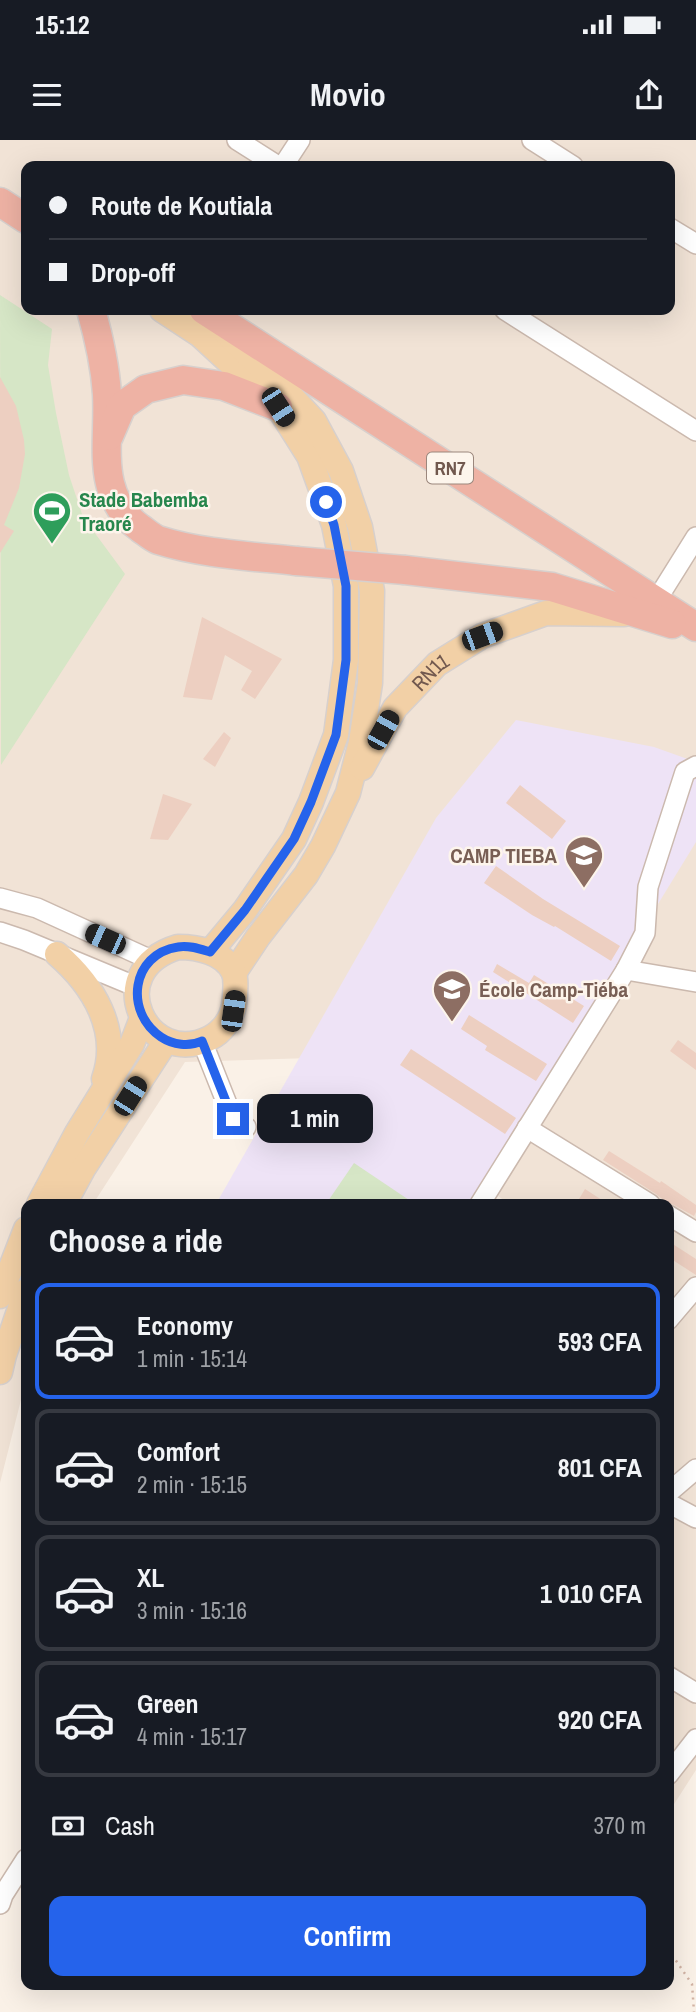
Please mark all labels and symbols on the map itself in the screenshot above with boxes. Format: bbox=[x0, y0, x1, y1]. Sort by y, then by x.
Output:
car bbox=[258, 384, 299, 430]
road number: RN7 bbox=[427, 452, 473, 484]
place label: Stade Babemba Traoré bbox=[79, 485, 209, 538]
route start bbox=[310, 486, 342, 518]
sports icon: Stade Babemba Traoré bbox=[31, 490, 73, 545]
car bbox=[459, 619, 506, 653]
street label: RN11 bbox=[405, 646, 454, 697]
car bbox=[364, 707, 403, 753]
school or university icon: CAMP TIEBA bbox=[563, 834, 605, 889]
place label: CAMP TIEBA bbox=[450, 841, 558, 870]
car bbox=[82, 921, 129, 957]
school or university icon: École Camp-Tiéba bbox=[431, 968, 473, 1023]
place label: École Camp-Tiéba bbox=[479, 975, 628, 1004]
car bbox=[220, 989, 247, 1033]
car bbox=[110, 1073, 151, 1119]
callout: 1 min bbox=[258, 1094, 373, 1144]
route end bbox=[217, 1103, 249, 1135]

